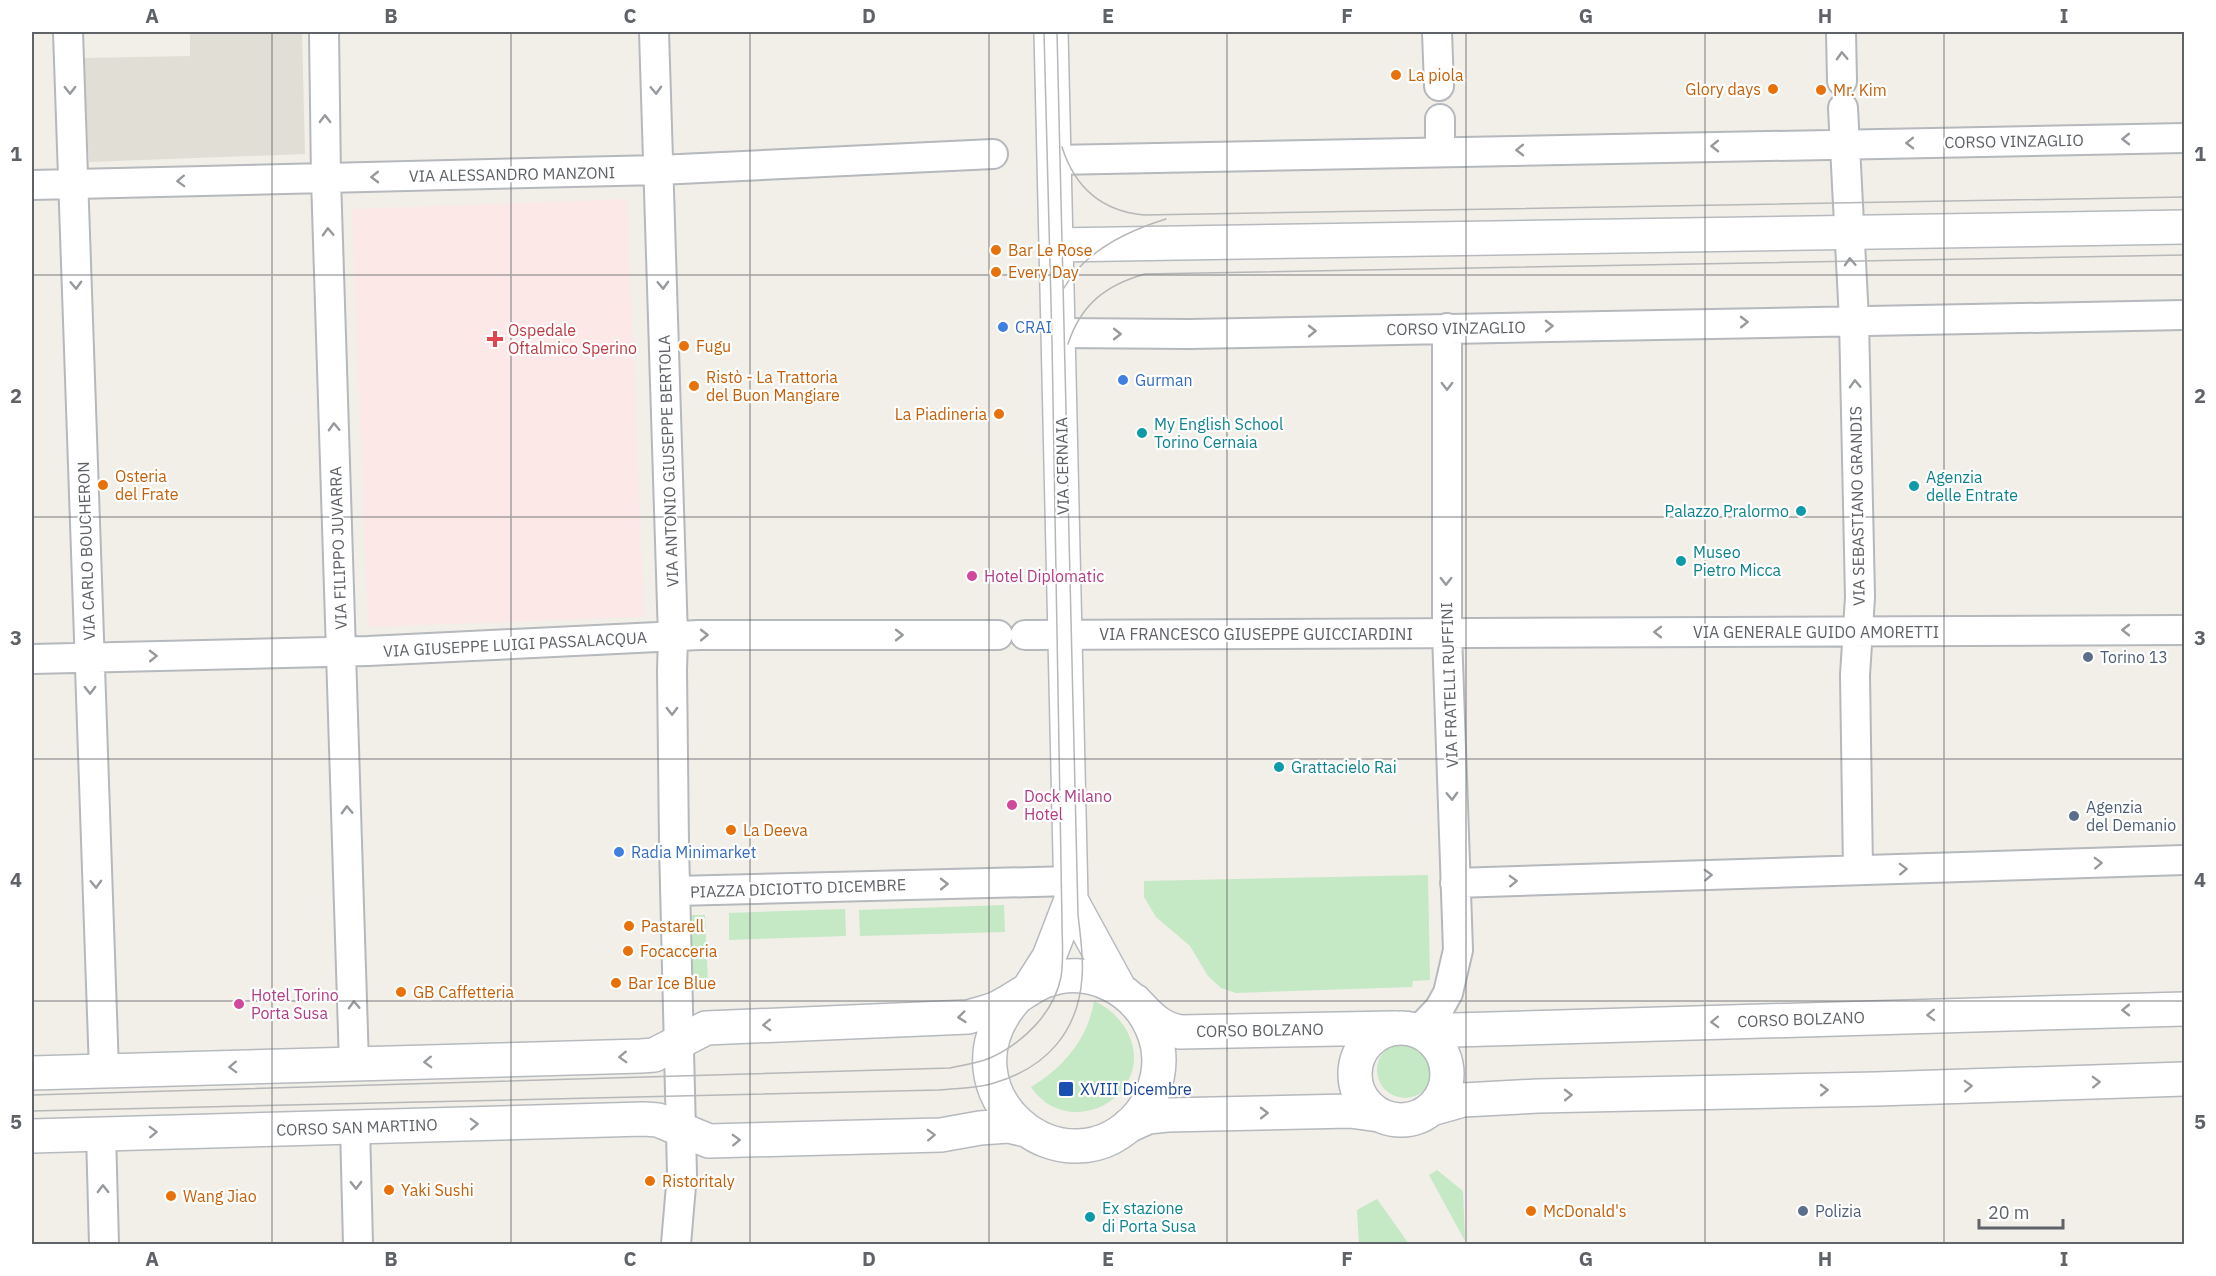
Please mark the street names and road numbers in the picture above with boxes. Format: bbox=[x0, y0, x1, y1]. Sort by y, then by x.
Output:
street label: CORSO VINZAGLIO bbox=[1944, 130, 2084, 152]
street label: VIA ALESSANDRO MANZONI bbox=[409, 162, 615, 186]
street label: CORSO VINZAGLIO bbox=[1386, 317, 1526, 339]
street label: VIA ANTONIO GIUSEPPE BERTOLA bbox=[654, 334, 682, 588]
street label: VIA SEBASTIANO GRANDIS bbox=[1845, 406, 1869, 606]
street label: VIA CERNAIA bbox=[1051, 417, 1073, 515]
street label: VIA CARLO BOUCHERON bbox=[73, 461, 99, 641]
street label: VIA FILIPPO JUVARRA bbox=[325, 466, 351, 630]
street label: VIA FRATELLI RUFFINI bbox=[1436, 602, 1462, 768]
street label: VIA GENERALE GUIDO AMORETTI bbox=[1693, 622, 1939, 642]
street label: VIA FRANCESCO GIUSEPPE GUICCIARDINI bbox=[1099, 624, 1413, 644]
street label: VIA GIUSEPPE LUIGI PASSALACQUA bbox=[383, 627, 647, 661]
street label: PIAZZA DICIOTTO DICEMBRE bbox=[690, 874, 906, 902]
street label: CORSO BOLZANO bbox=[1737, 1007, 1865, 1031]
street label: CORSO BOLZANO bbox=[1196, 1019, 1324, 1041]
street label: CORSO SAN MARTINO bbox=[276, 1114, 438, 1140]

